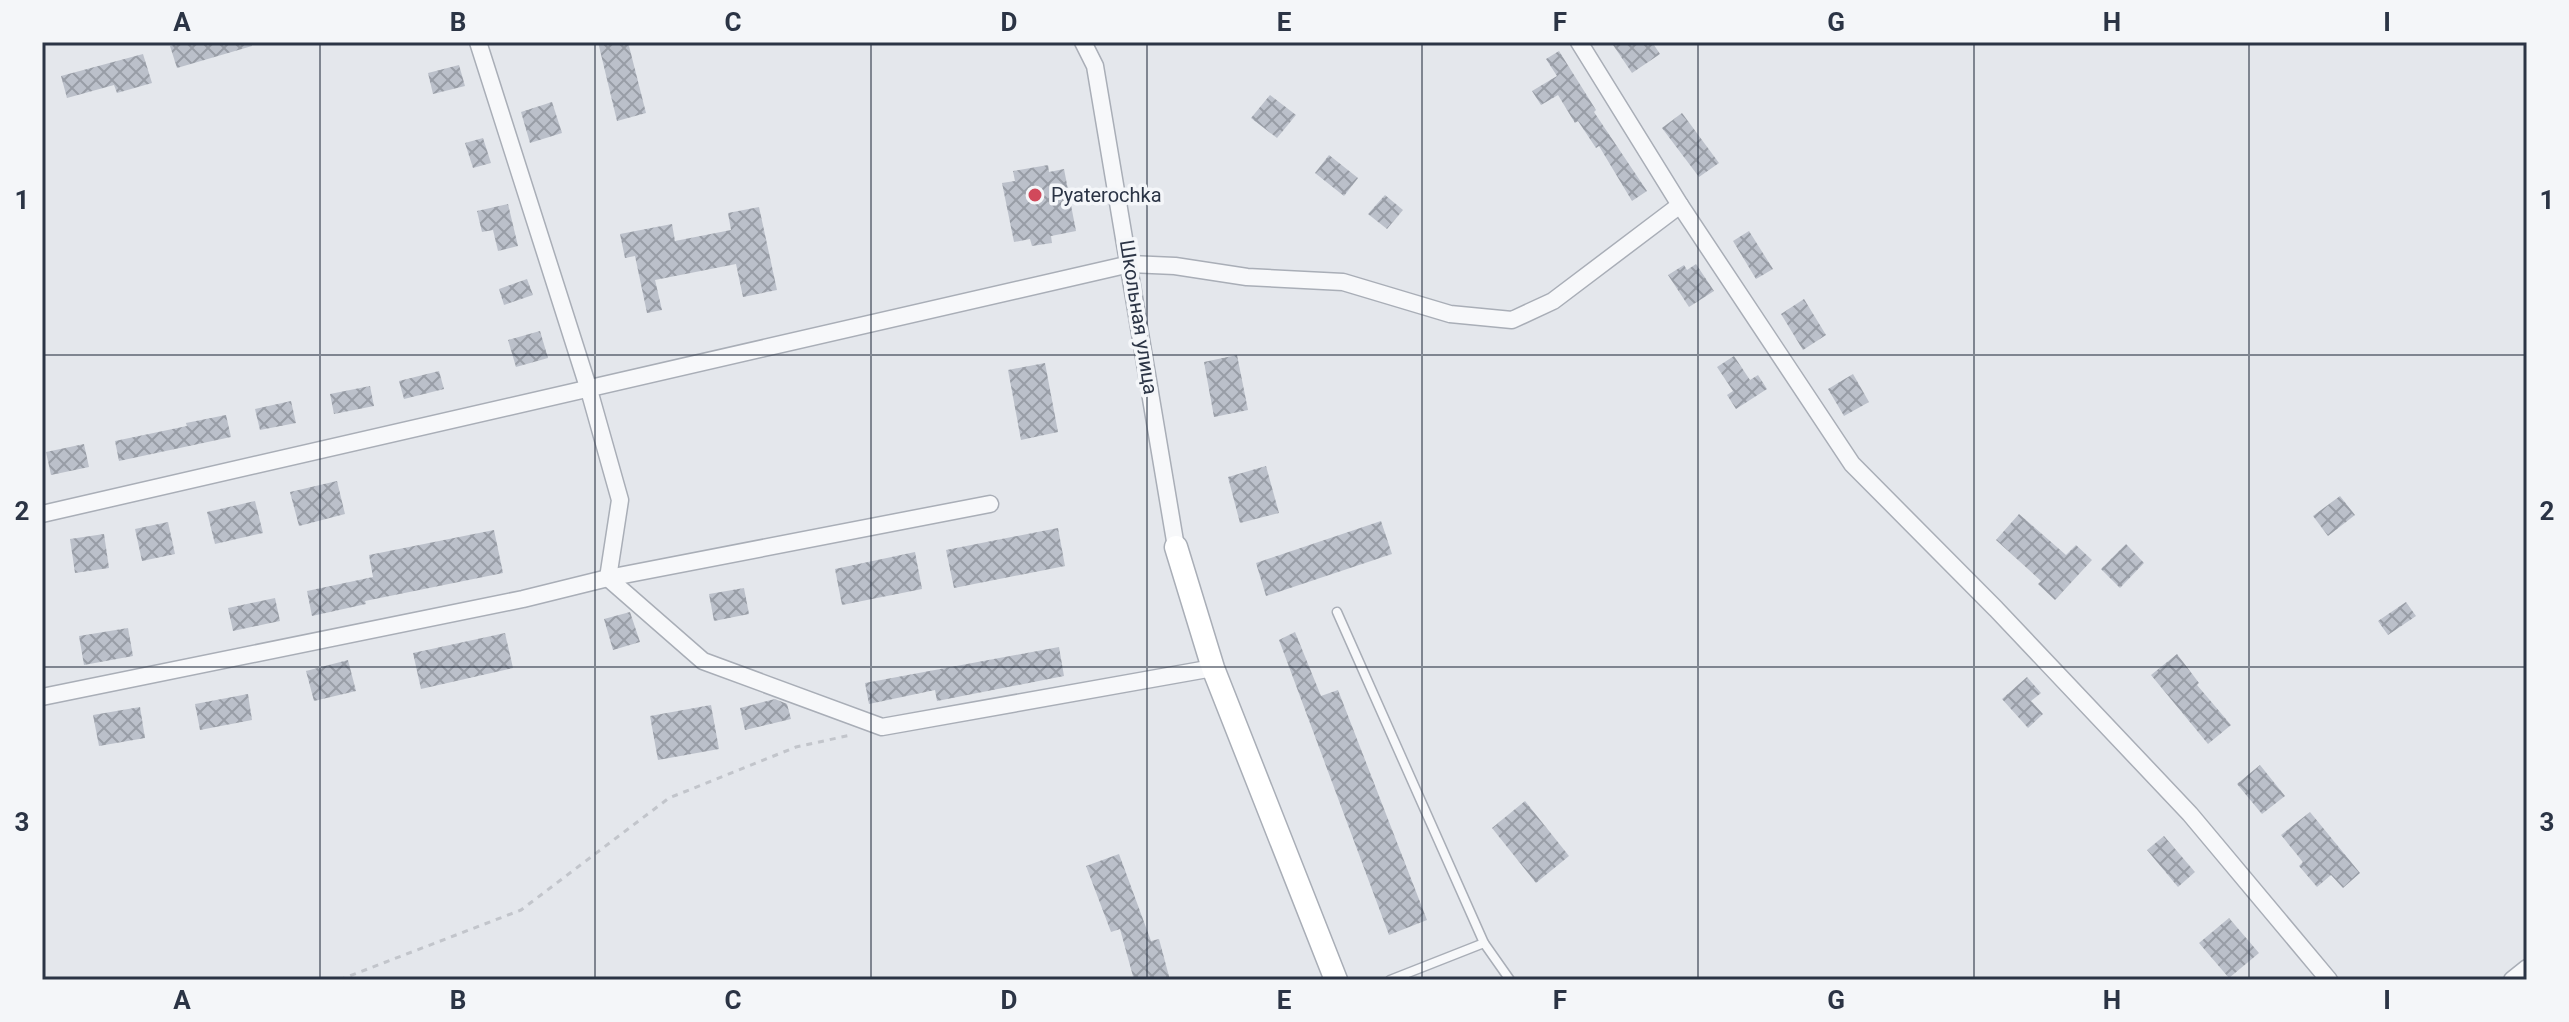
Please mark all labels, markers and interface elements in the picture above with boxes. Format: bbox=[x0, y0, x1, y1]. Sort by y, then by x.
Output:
text: A bbox=[173, 7, 191, 37]
text: B bbox=[450, 7, 466, 37]
text: C bbox=[724, 7, 742, 37]
text: D bbox=[1001, 7, 1017, 37]
text: E bbox=[1277, 7, 1292, 37]
text: F bbox=[1553, 7, 1567, 37]
text: G bbox=[1827, 7, 1845, 37]
text: H bbox=[2103, 7, 2121, 37]
text: I bbox=[2383, 7, 2391, 37]
place label: Pyaterochka bbox=[1051, 183, 1162, 207]
text: 1 bbox=[15, 185, 29, 215]
text: 1 bbox=[2540, 185, 2554, 215]
marker: Pyaterochka bbox=[1026, 186, 1044, 204]
street label: Школьная улица bbox=[1115, 238, 1163, 396]
text: 2 bbox=[15, 496, 29, 526]
text: 2 bbox=[2540, 496, 2554, 526]
text: 3 bbox=[15, 807, 29, 837]
text: 3 bbox=[2540, 807, 2554, 837]
text: A bbox=[173, 985, 191, 1015]
text: B bbox=[450, 985, 466, 1015]
text: C bbox=[724, 985, 742, 1015]
text: D bbox=[1001, 985, 1017, 1015]
text: E bbox=[1277, 985, 1292, 1015]
text: F bbox=[1553, 985, 1567, 1015]
text: G bbox=[1827, 985, 1845, 1015]
text: H bbox=[2103, 985, 2121, 1015]
text: I bbox=[2383, 985, 2391, 1015]

